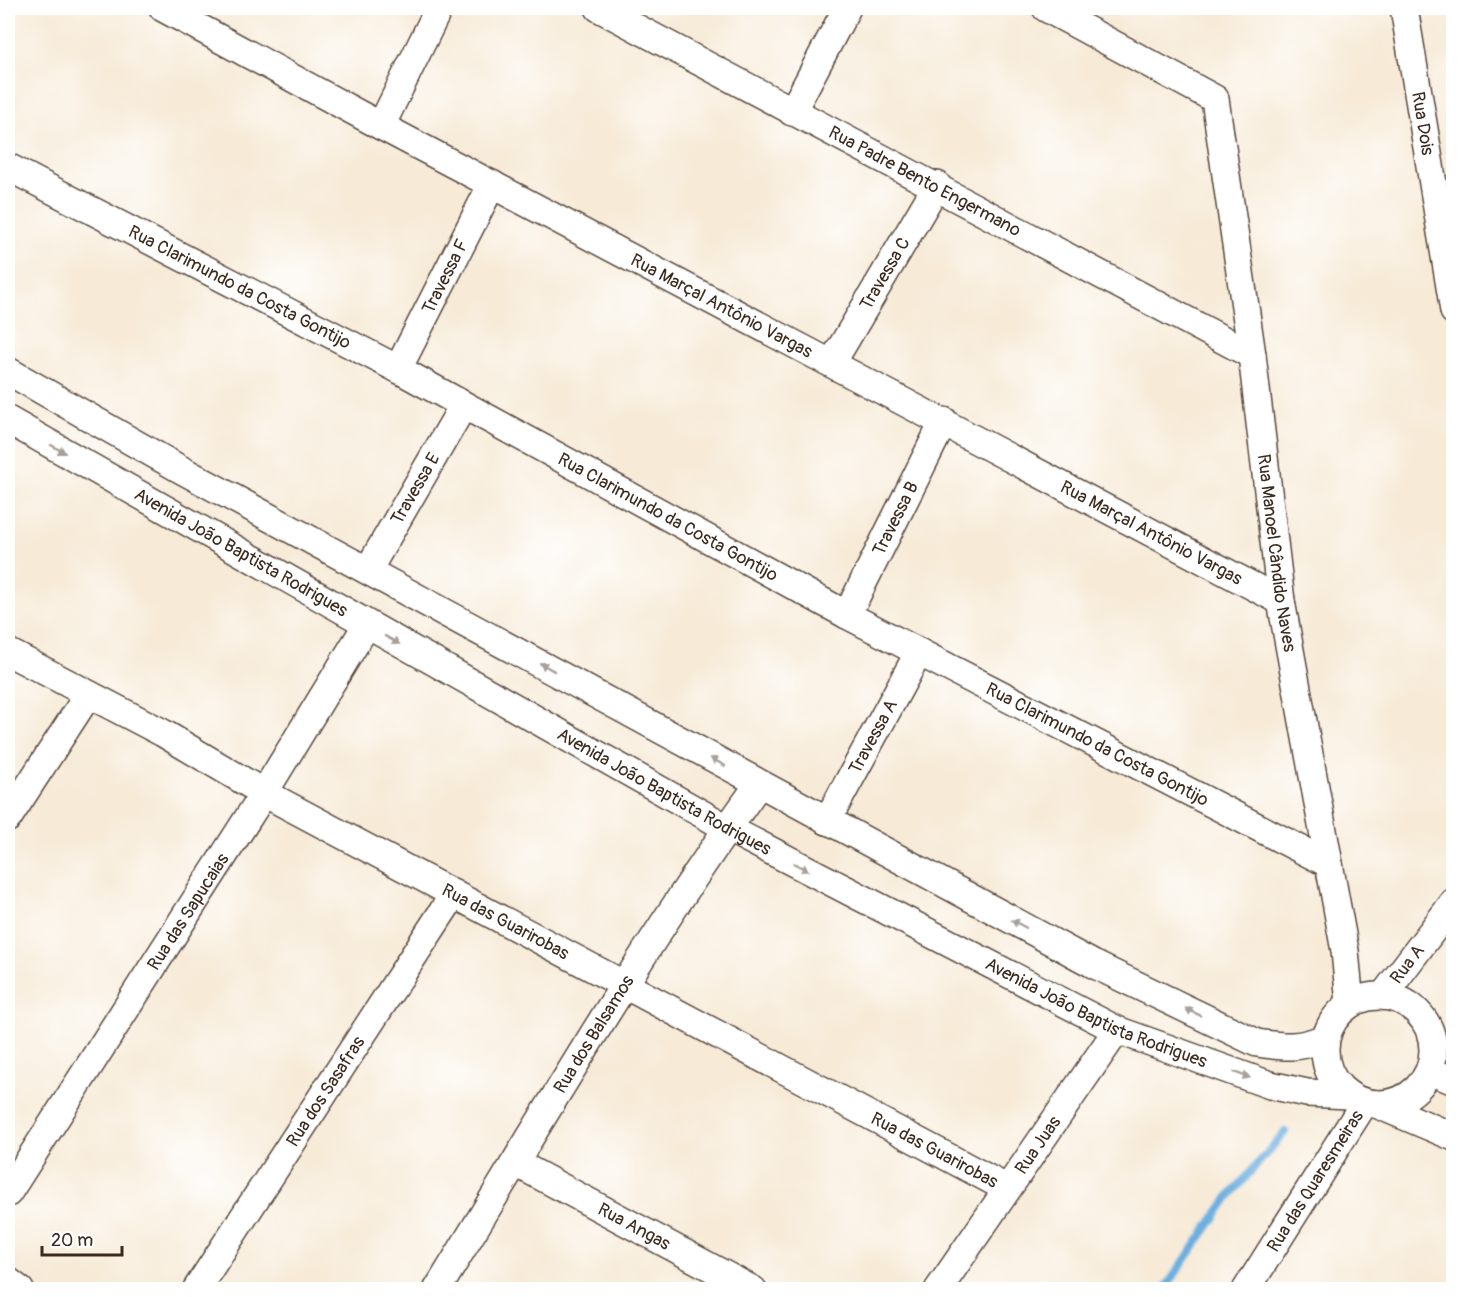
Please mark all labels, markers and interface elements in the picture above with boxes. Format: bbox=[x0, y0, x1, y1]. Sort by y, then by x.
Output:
street label: Rua Dois bbox=[1406, 90, 1440, 157]
street label: Rua Padre Bento Engermano bbox=[825, 121, 1025, 242]
street label: Rua Clarimundo da Costa Gontijo bbox=[125, 220, 355, 354]
street label: Travessa C bbox=[854, 233, 915, 314]
street label: Travessa F bbox=[417, 235, 474, 317]
street label: Rua Marçal Antônio Vargas bbox=[627, 248, 816, 363]
one-way arrow bbox=[50, 444, 67, 454]
street label: Rua Clarimundo da Costa Gontijo bbox=[554, 447, 782, 587]
street label: Travessa E bbox=[385, 449, 445, 529]
street label: Rua Manoel Cândido Naves bbox=[1252, 453, 1302, 654]
street label: Rua Marçal Antônio Vargas bbox=[1057, 475, 1246, 590]
street label: Travessa B bbox=[867, 478, 923, 559]
street label: Avenida João Baptista Rodrigues bbox=[130, 483, 352, 622]
one-way arrow bbox=[383, 635, 400, 645]
one-way arrow bbox=[538, 662, 555, 672]
street label: Rua Clarimundo da Costa Gontijo bbox=[982, 677, 1213, 812]
street label: Travessa A bbox=[843, 695, 903, 778]
street label: Avenida João Baptista Rodrigues bbox=[553, 722, 775, 860]
one-way arrow bbox=[710, 756, 726, 767]
street label: Rua das Sapucaias bbox=[142, 849, 234, 975]
one-way arrow bbox=[792, 861, 810, 871]
street label: Rua das Guarirobas bbox=[438, 878, 573, 965]
one-way arrow bbox=[1010, 919, 1027, 929]
street label: Rua A bbox=[1385, 940, 1430, 988]
street label: Avenida João Baptista Rodrigues bbox=[981, 952, 1210, 1073]
street label: Rua dos Balsamos bbox=[548, 971, 639, 1097]
one-way arrow bbox=[1184, 1007, 1201, 1017]
street label: Rua dos Sasafras bbox=[281, 1032, 370, 1151]
one-way arrow bbox=[1234, 1071, 1252, 1081]
street label: Rua das Quaresmeiras bbox=[1262, 1106, 1368, 1256]
street label: Rua das Guarirobas bbox=[867, 1107, 1002, 1193]
street label: Rua Juas bbox=[1010, 1111, 1066, 1179]
street label: Rua Angas bbox=[594, 1197, 674, 1255]
scale bar bbox=[42, 1219, 122, 1257]
text: 20 m bbox=[51, 1229, 93, 1252]

